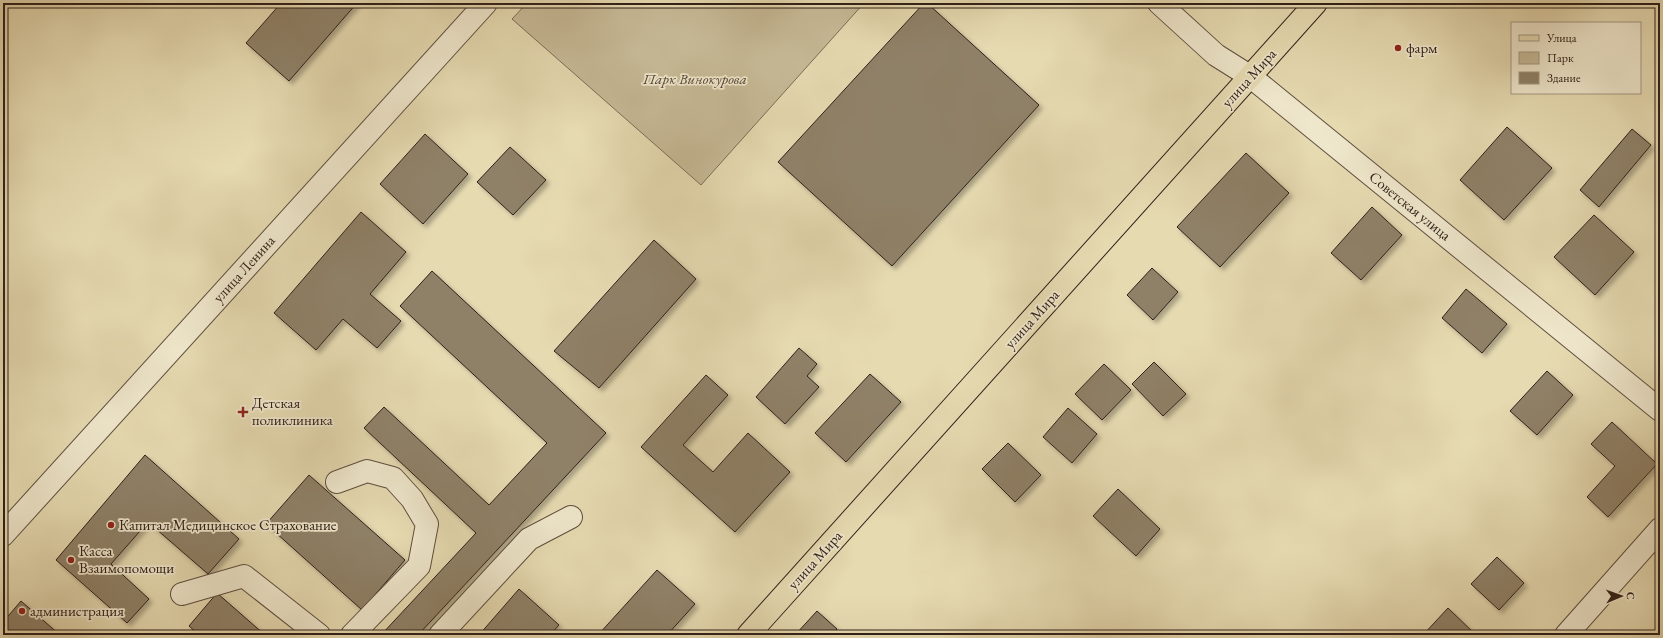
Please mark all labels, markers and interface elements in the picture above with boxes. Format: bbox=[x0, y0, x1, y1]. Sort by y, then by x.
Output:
legend bbox=[1511, 22, 1641, 94]
text: Улица bbox=[1546, 30, 1577, 46]
place label: фарм bbox=[1406, 38, 1438, 57]
marker: фарм bbox=[1393, 43, 1403, 53]
street label: улица Мира bbox=[1217, 44, 1280, 111]
text: Парк bbox=[1547, 50, 1574, 66]
park label: Парк Винокурова bbox=[642, 69, 747, 88]
text: Здание bbox=[1547, 70, 1581, 86]
street label: Советская улица bbox=[1365, 167, 1455, 244]
street label: улица Ленина bbox=[208, 231, 279, 306]
street label: улица Мира bbox=[1000, 285, 1063, 352]
place label: Детская поликлиника bbox=[252, 393, 333, 429]
marker: Детская поликлиника bbox=[237, 406, 249, 418]
place label: Капитал Медицинское Страхование bbox=[119, 515, 337, 534]
marker: Капитал Медицинское Страхование bbox=[106, 520, 116, 530]
street label: улица Мира bbox=[783, 526, 846, 593]
place label: Касса Взаимопомощи bbox=[79, 541, 174, 577]
marker: Касса Взаимопомощи bbox=[66, 555, 76, 565]
north arrow bbox=[1601, 576, 1641, 616]
text: С bbox=[1624, 592, 1638, 600]
place label: администрация bbox=[30, 601, 124, 620]
marker: администрация bbox=[17, 606, 27, 616]

